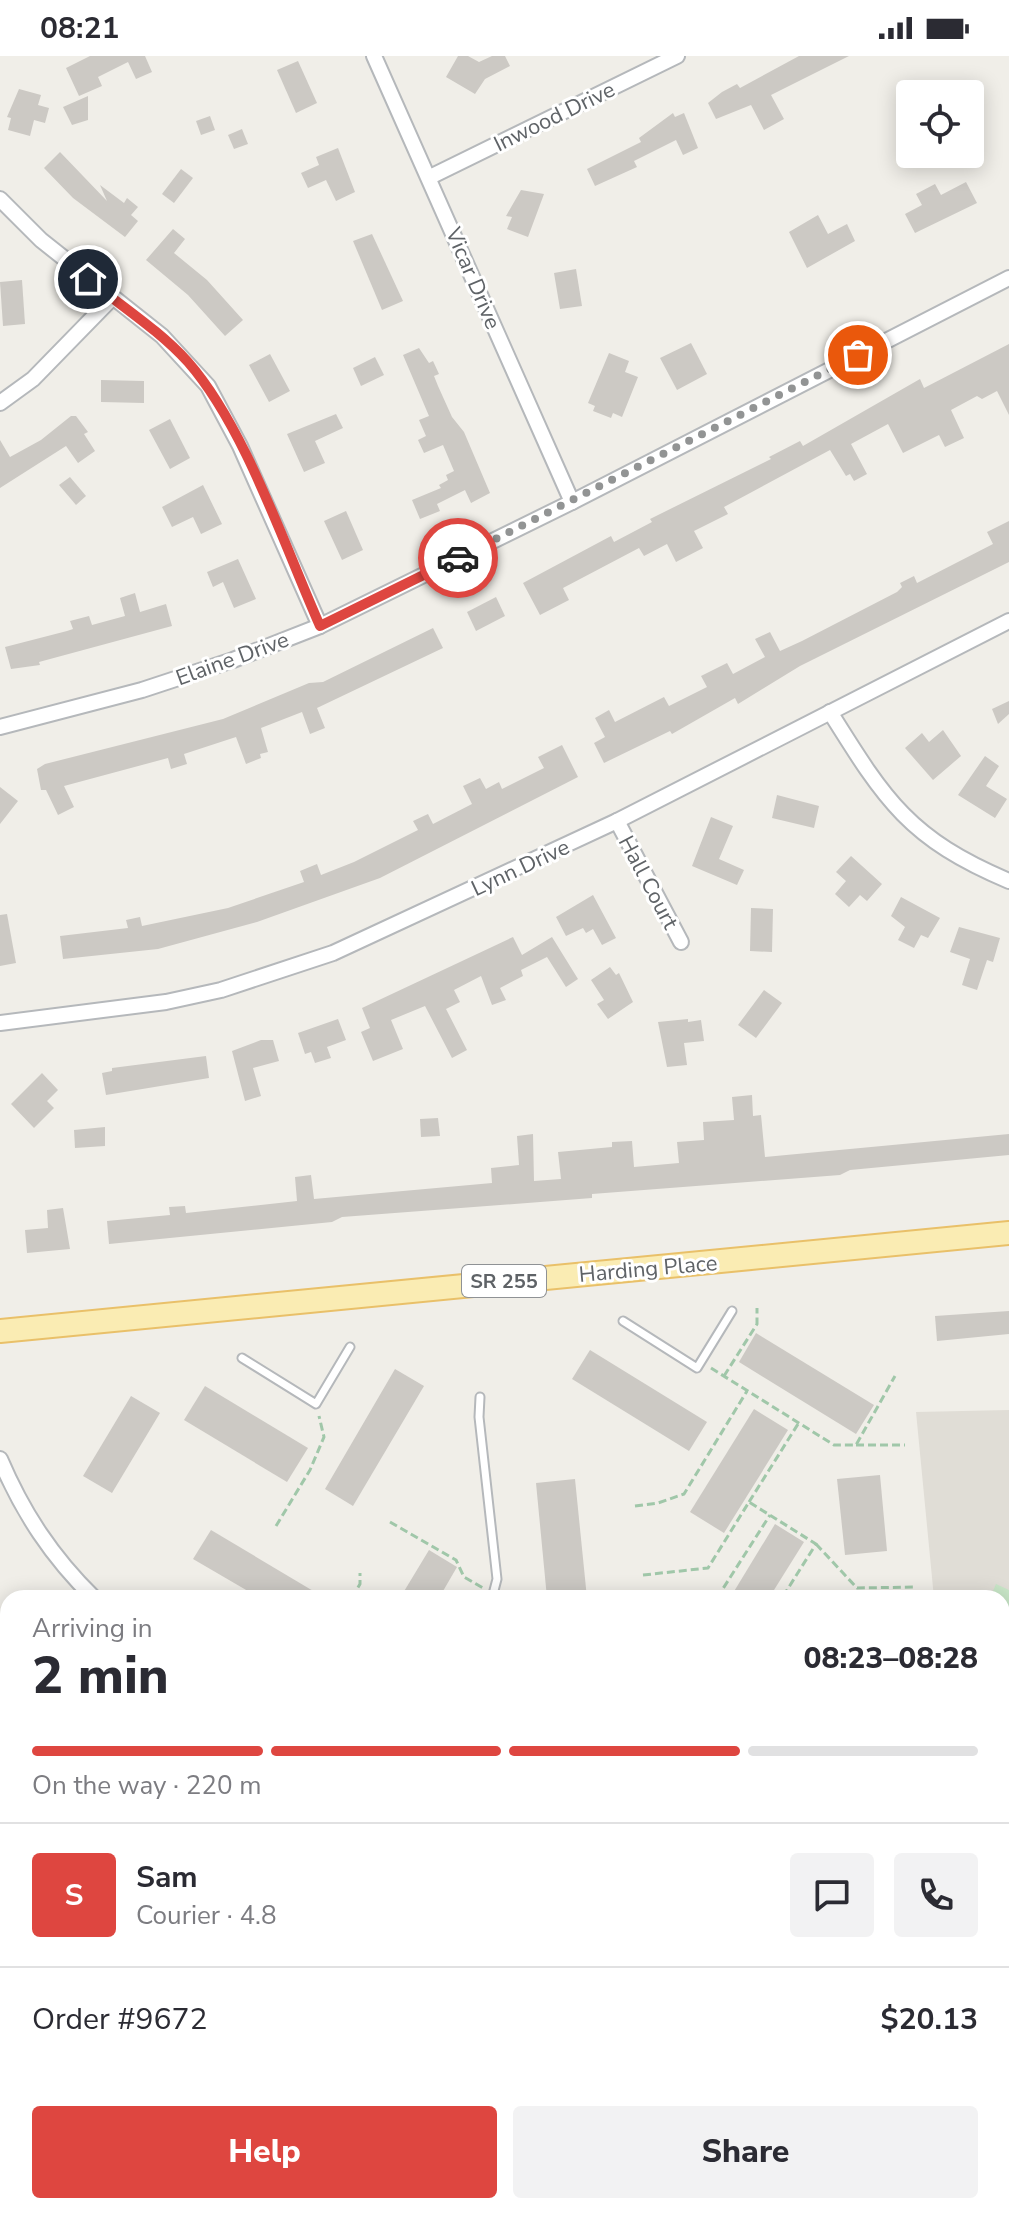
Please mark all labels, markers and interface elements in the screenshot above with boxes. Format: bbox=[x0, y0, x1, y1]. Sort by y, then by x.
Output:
text: 08:21 bbox=[40, 8, 119, 49]
street label: Inwood Drive bbox=[489, 75, 620, 159]
map controls bbox=[896, 80, 984, 168]
button: locate bbox=[896, 80, 984, 168]
street label: Vicar Drive bbox=[438, 222, 508, 334]
pin bbox=[54, 245, 122, 313]
icon: home bbox=[66, 257, 110, 301]
pin bbox=[824, 321, 892, 389]
icon: bag bbox=[836, 333, 880, 377]
courier bbox=[418, 518, 498, 598]
icon: car bbox=[436, 536, 480, 580]
street label: Elaine Drive bbox=[172, 625, 293, 693]
street label: Hall Court bbox=[611, 830, 685, 935]
street label: Lynn Drive bbox=[466, 832, 574, 904]
street label: Harding Place bbox=[578, 1248, 719, 1290]
road number: SR 255 bbox=[462, 1265, 546, 1297]
text: Arriving in bbox=[32, 1611, 153, 1646]
text: 08:23–08:28 bbox=[803, 1638, 978, 1679]
text: 2 min bbox=[32, 1640, 169, 1711]
text: On the way · 220 m bbox=[32, 1768, 261, 1803]
button: chat bbox=[790, 1853, 874, 1937]
button: phone bbox=[894, 1853, 978, 1937]
text: Sam bbox=[136, 1857, 198, 1898]
text: S bbox=[65, 1875, 83, 1916]
text: Courier · 4.8 bbox=[136, 1898, 277, 1933]
text: Order #9672 bbox=[32, 1999, 207, 2040]
text: $20.13 bbox=[881, 1999, 978, 2040]
button: Help bbox=[32, 2106, 497, 2198]
button: Share bbox=[513, 2106, 978, 2198]

